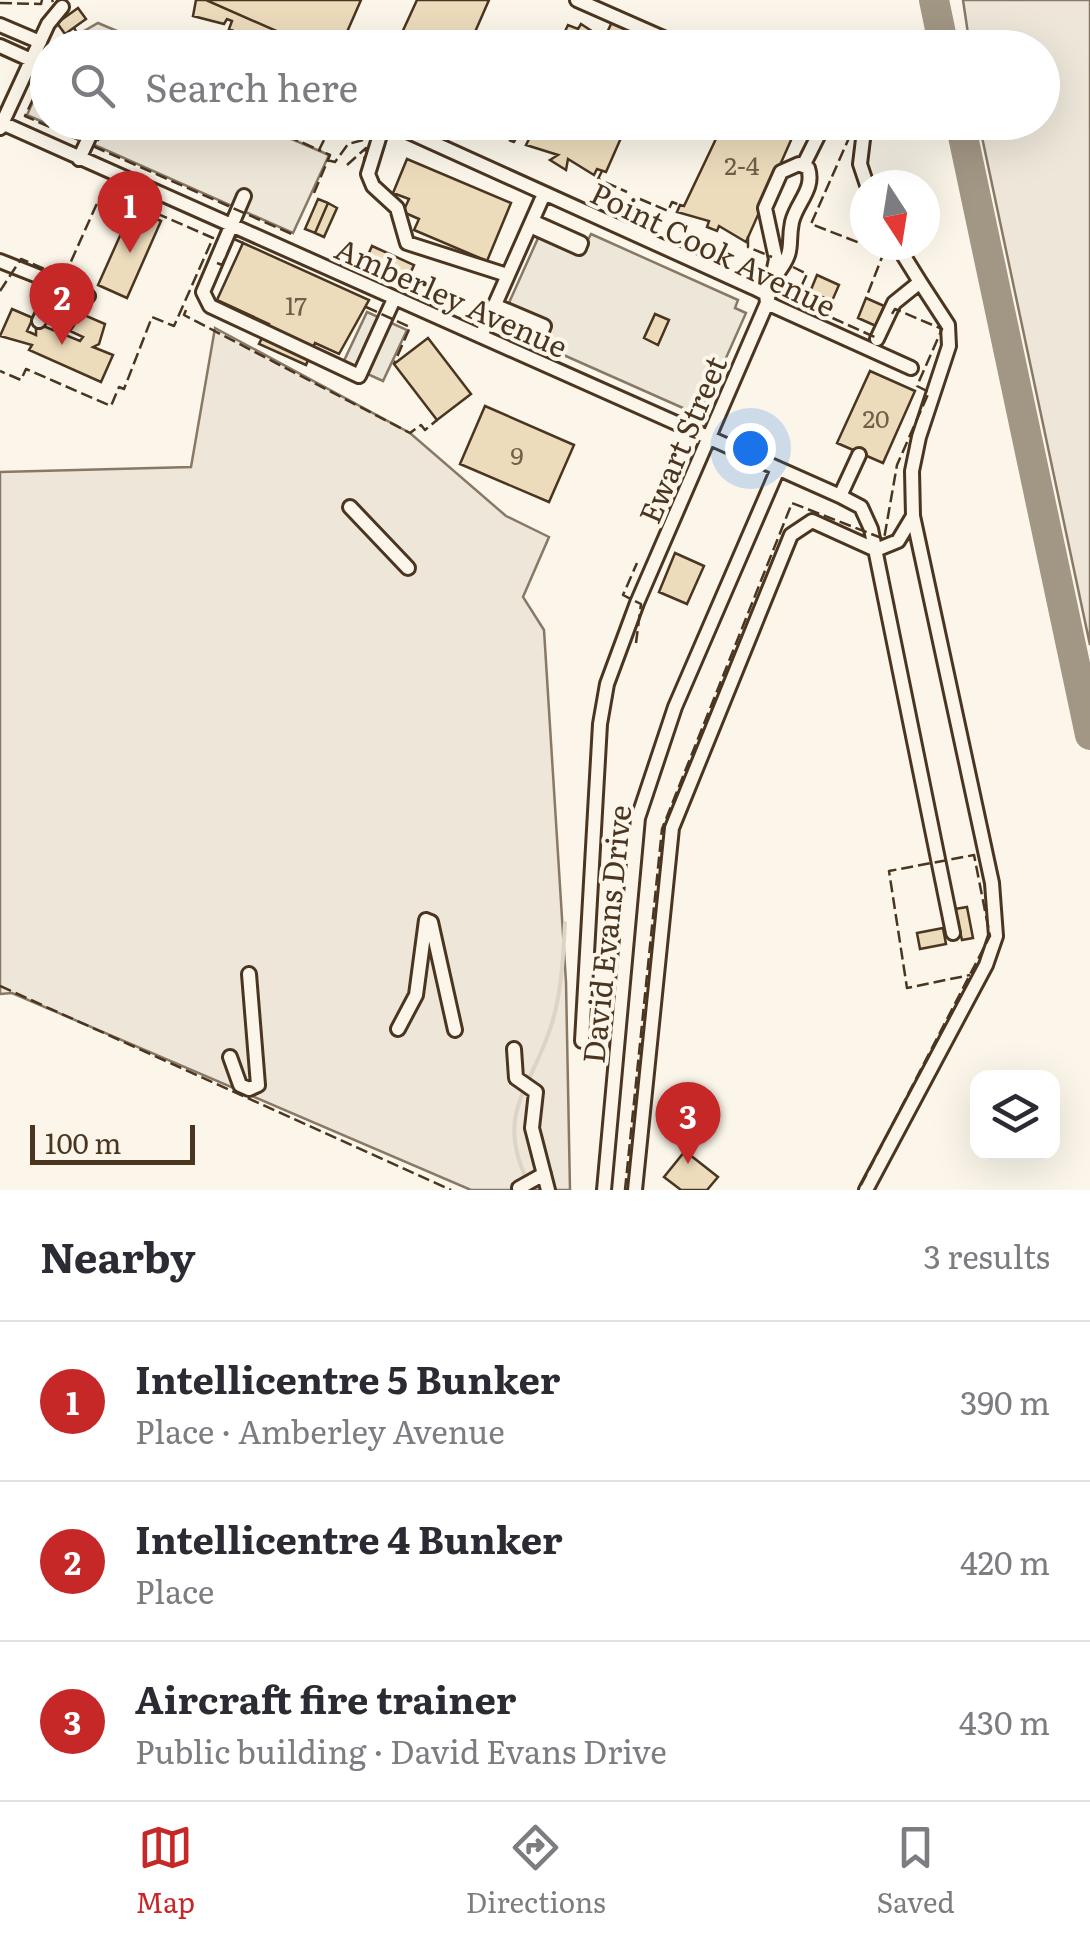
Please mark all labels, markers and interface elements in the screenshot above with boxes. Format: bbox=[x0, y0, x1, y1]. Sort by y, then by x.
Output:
search box bbox=[30, 30, 1060, 140]
text: Search here bbox=[145, 57, 358, 114]
icon: search bbox=[65, 58, 120, 113]
house number: 2-4 bbox=[724, 146, 760, 183]
street label: Point Cook Avenue bbox=[584, 169, 844, 327]
pin: 1 bbox=[98, 170, 162, 253]
north arrow bbox=[850, 170, 940, 260]
street label: Amberley Avenue bbox=[329, 225, 575, 367]
pin: 2 bbox=[30, 262, 94, 345]
house number: 17 bbox=[285, 286, 307, 323]
street label: Ewart Street bbox=[626, 348, 736, 530]
house number: 20 bbox=[862, 399, 890, 436]
your location bbox=[725, 423, 776, 474]
house number: 9 bbox=[510, 436, 524, 473]
street label: David Evans Drive bbox=[570, 803, 640, 1065]
map controls bbox=[970, 1070, 1060, 1160]
button: layers bbox=[970, 1070, 1060, 1160]
pin: 3 bbox=[656, 1082, 720, 1164]
scale bar bbox=[30, 1120, 195, 1164]
text: 100 m bbox=[45, 1121, 122, 1163]
text: Nearby bbox=[40, 1224, 196, 1286]
text: 3 results bbox=[924, 1231, 1050, 1279]
text: Intellicentre 5 Bunker bbox=[135, 1349, 560, 1406]
text: 1 bbox=[66, 1377, 79, 1425]
text: 390 m bbox=[960, 1377, 1050, 1425]
text: Place · Amberley Avenue bbox=[135, 1406, 505, 1454]
text: Intellicentre 4 Bunker bbox=[135, 1509, 563, 1566]
text: 2 bbox=[64, 1537, 81, 1585]
text: 420 m bbox=[960, 1537, 1050, 1585]
text: Place bbox=[135, 1566, 214, 1614]
text: Aircraft fire trainer bbox=[135, 1669, 516, 1726]
text: 3 bbox=[64, 1697, 81, 1745]
text: 430 m bbox=[959, 1697, 1050, 1745]
text: Public building · David Evans Drive bbox=[135, 1726, 667, 1774]
tab: Map bbox=[135, 1820, 195, 1922]
tab: Directions bbox=[466, 1820, 606, 1922]
tab: Saved bbox=[877, 1820, 955, 1922]

